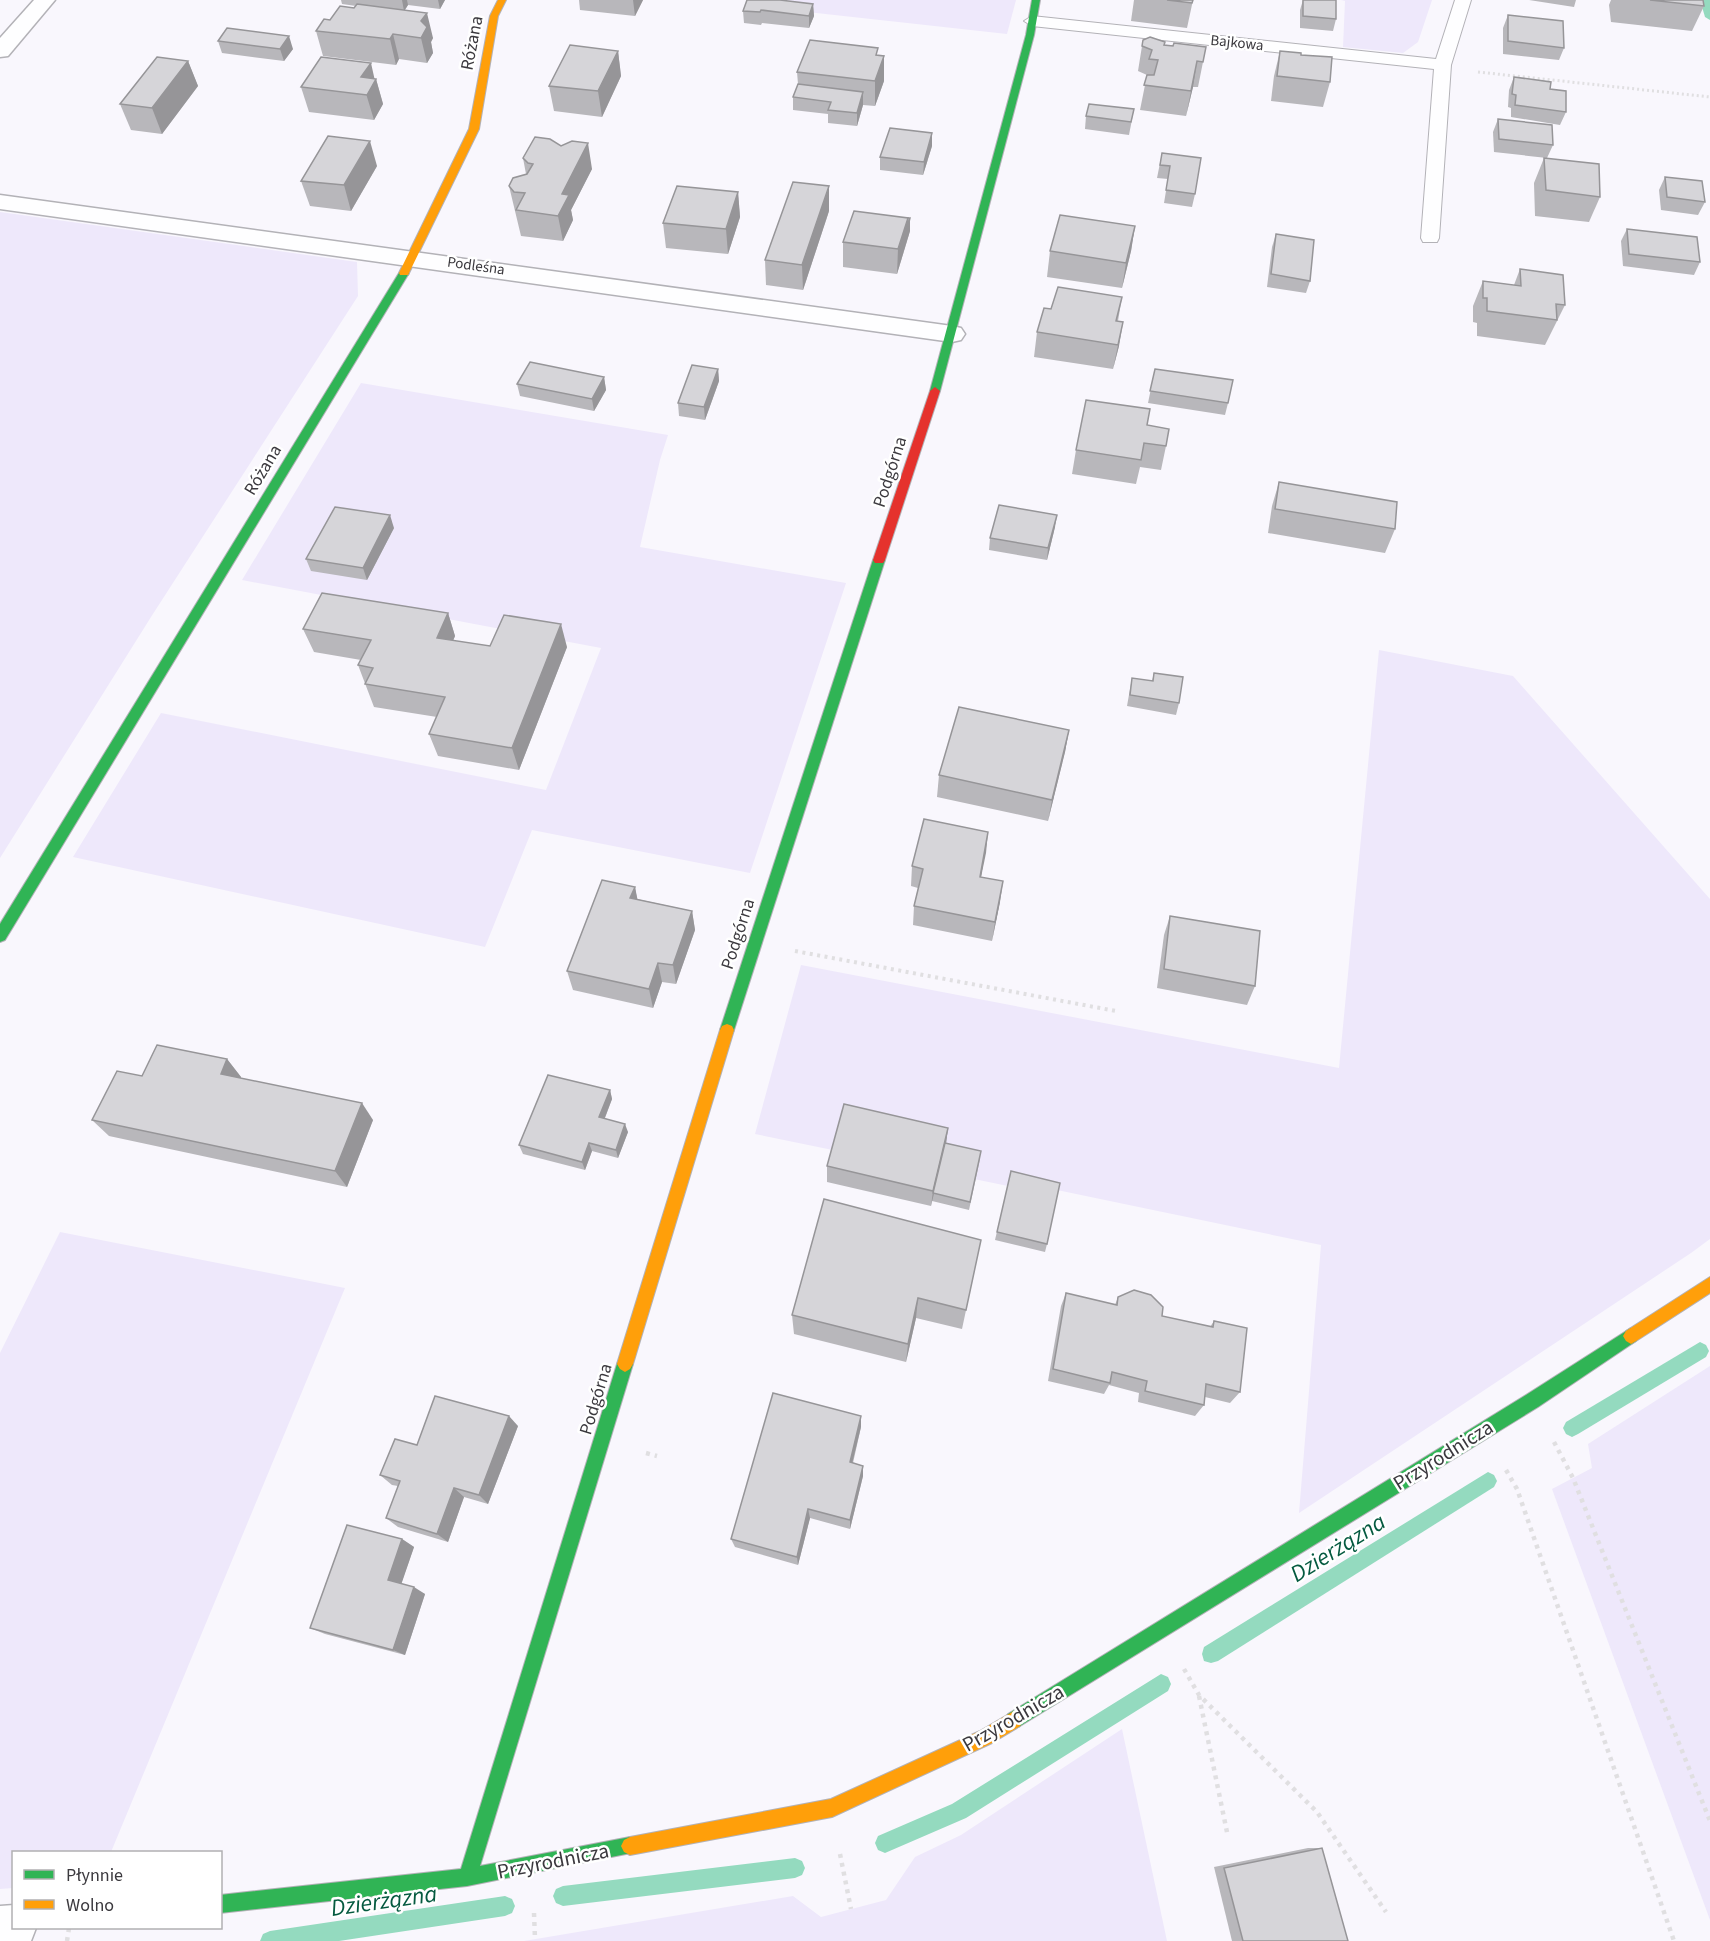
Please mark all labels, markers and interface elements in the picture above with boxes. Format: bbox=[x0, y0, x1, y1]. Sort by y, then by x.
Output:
street label: Różana bbox=[454, 14, 490, 72]
street label: Bajkowa bbox=[1209, 30, 1265, 56]
street label: Podleśna bbox=[446, 252, 506, 280]
street label: Podgórna bbox=[867, 433, 913, 511]
street label: Różana bbox=[238, 440, 288, 500]
street label: Podgórna bbox=[715, 895, 761, 973]
street label: Podgórna bbox=[573, 1360, 619, 1438]
street label: Przyrodnicza bbox=[1387, 1412, 1499, 1498]
water label: Dzierżązna bbox=[1283, 1505, 1393, 1591]
street label: Przyrodnicza bbox=[957, 1677, 1069, 1759]
street label: Przyrodnicza bbox=[495, 1835, 611, 1887]
legend bbox=[12, 1851, 222, 1929]
text: Płynnie bbox=[66, 1863, 123, 1888]
water label: Dzierżązna bbox=[329, 1876, 440, 1926]
text: Wolno bbox=[66, 1893, 114, 1918]

